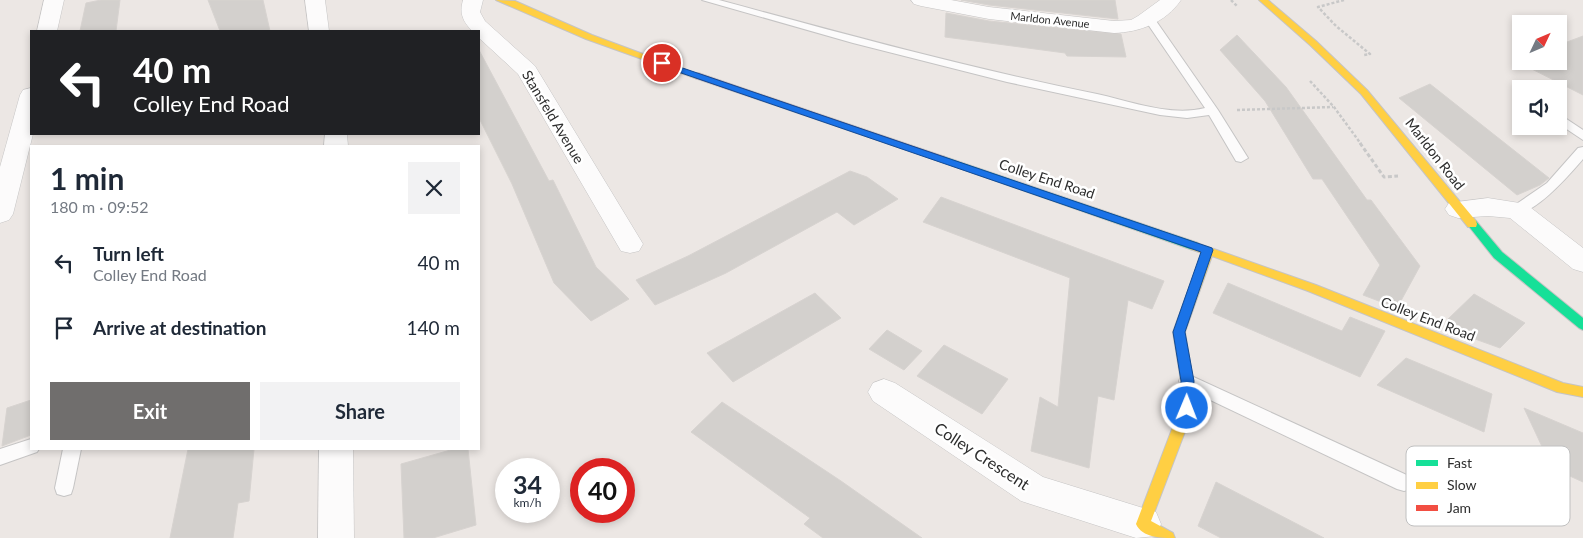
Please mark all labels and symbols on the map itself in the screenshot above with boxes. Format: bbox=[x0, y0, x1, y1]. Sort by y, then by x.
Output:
street label: Marldon Avenue bbox=[1010, 9, 1090, 30]
north arrow bbox=[1512, 15, 1568, 70]
pin bbox=[641, 42, 683, 84]
street label: Stansfeld Avenue bbox=[519, 67, 588, 166]
street label: Marldon Road bbox=[1402, 114, 1469, 193]
street label: Colley End Road bbox=[997, 155, 1097, 202]
street label: Colley End Road bbox=[1379, 293, 1478, 344]
position arrow bbox=[1160, 381, 1212, 433]
street label: Colley Crescent bbox=[931, 418, 1034, 493]
legend bbox=[1406, 446, 1570, 526]
text: Fast bbox=[1447, 454, 1472, 471]
speed limit sign: 40 bbox=[570, 458, 635, 523]
text: Slow bbox=[1447, 476, 1477, 493]
text: Jam bbox=[1447, 499, 1471, 516]

